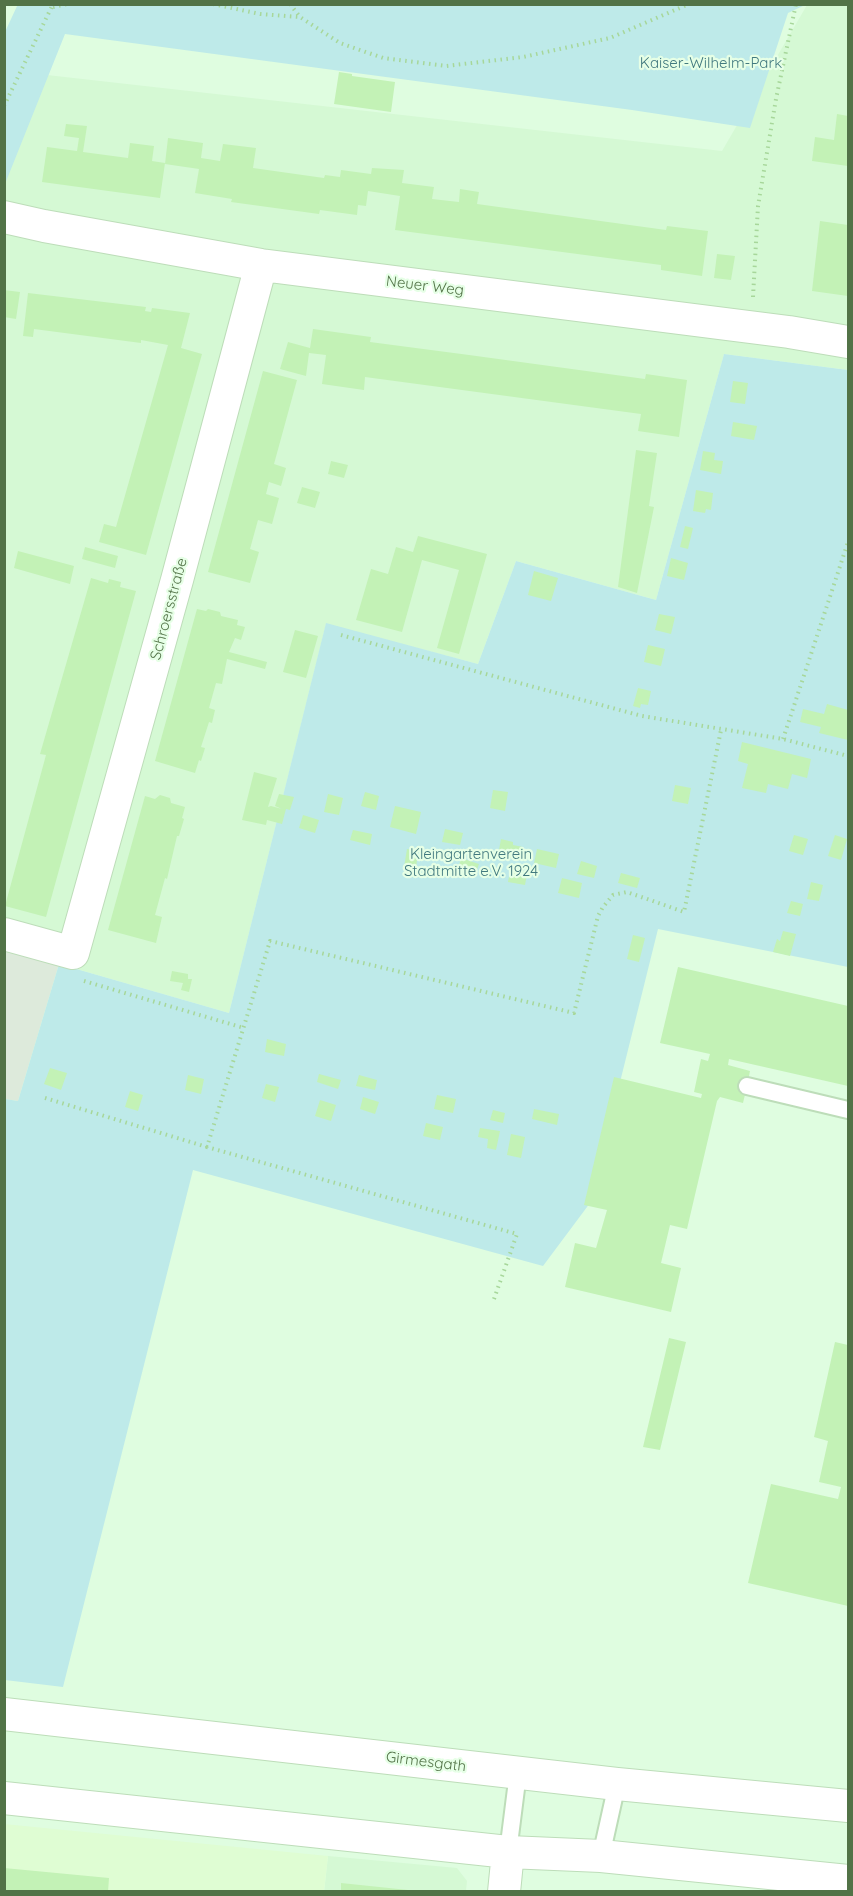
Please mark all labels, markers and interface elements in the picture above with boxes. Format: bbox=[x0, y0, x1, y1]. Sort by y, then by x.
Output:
park label: Kaiser-Wilhelm-Park bbox=[640, 54, 782, 72]
street label: Neuer Weg bbox=[385, 272, 465, 300]
street label: Schroersstraße bbox=[147, 556, 191, 662]
park label: Kleingartenverein Stadtmitte e.V. 1924 bbox=[404, 845, 538, 880]
street label: Girmesgath bbox=[385, 1748, 467, 1776]

